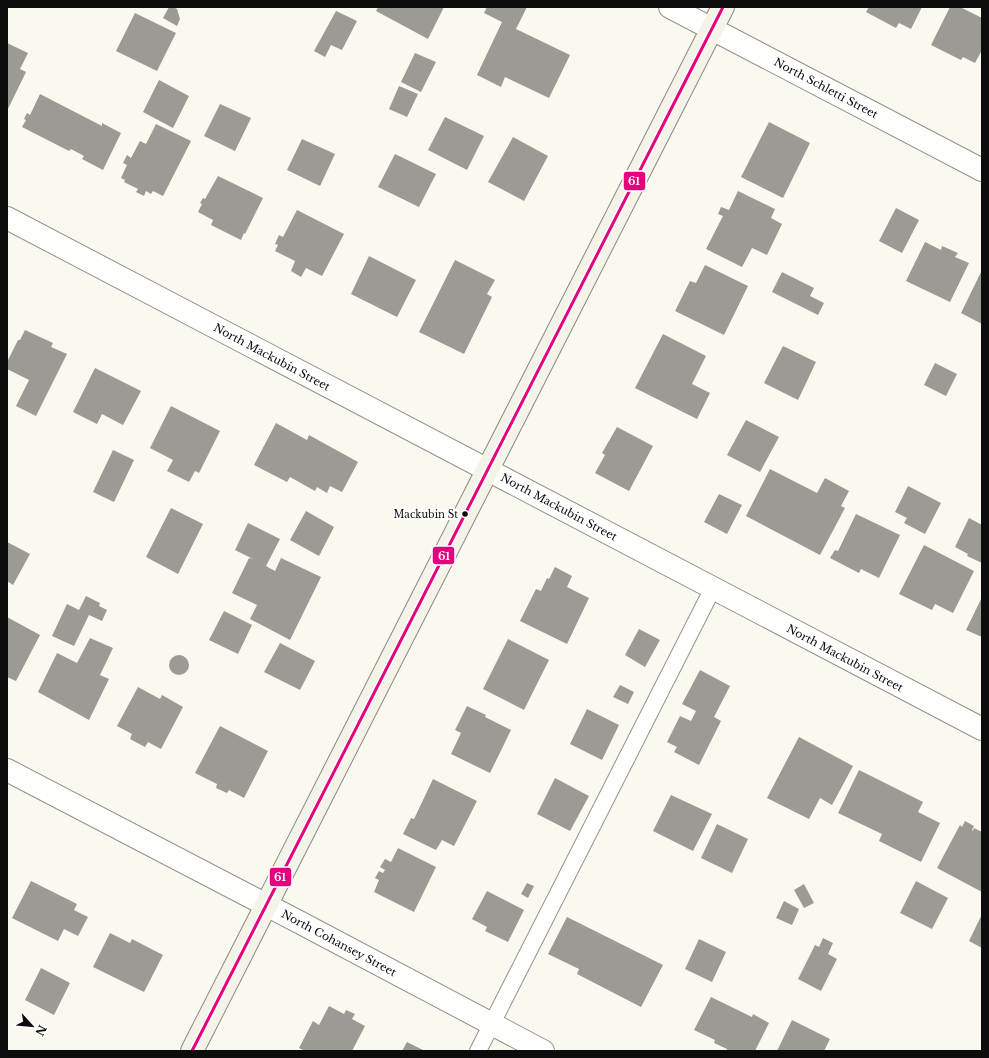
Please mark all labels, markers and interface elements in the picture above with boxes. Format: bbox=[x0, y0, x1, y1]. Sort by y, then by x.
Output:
street label: North Schletti Street bbox=[772, 55, 881, 122]
line badge: 61 bbox=[623, 171, 646, 191]
text: 61 bbox=[628, 174, 640, 188]
street label: North Mackubin Street bbox=[211, 320, 333, 394]
street label: North Mackubin Street bbox=[498, 470, 620, 544]
place label: Mackubin St bbox=[393, 508, 458, 521]
marker: Mackubin St bbox=[460, 509, 470, 519]
line badge: 61 bbox=[432, 546, 455, 565]
text: 61 bbox=[438, 549, 450, 563]
street label: North Mackubin Street bbox=[784, 621, 906, 695]
line badge: 61 bbox=[269, 867, 292, 887]
text: 61 bbox=[274, 870, 286, 884]
street label: North Cohansey Street bbox=[279, 907, 400, 980]
north arrow bbox=[12, 1006, 52, 1046]
text: N bbox=[32, 1023, 49, 1039]

